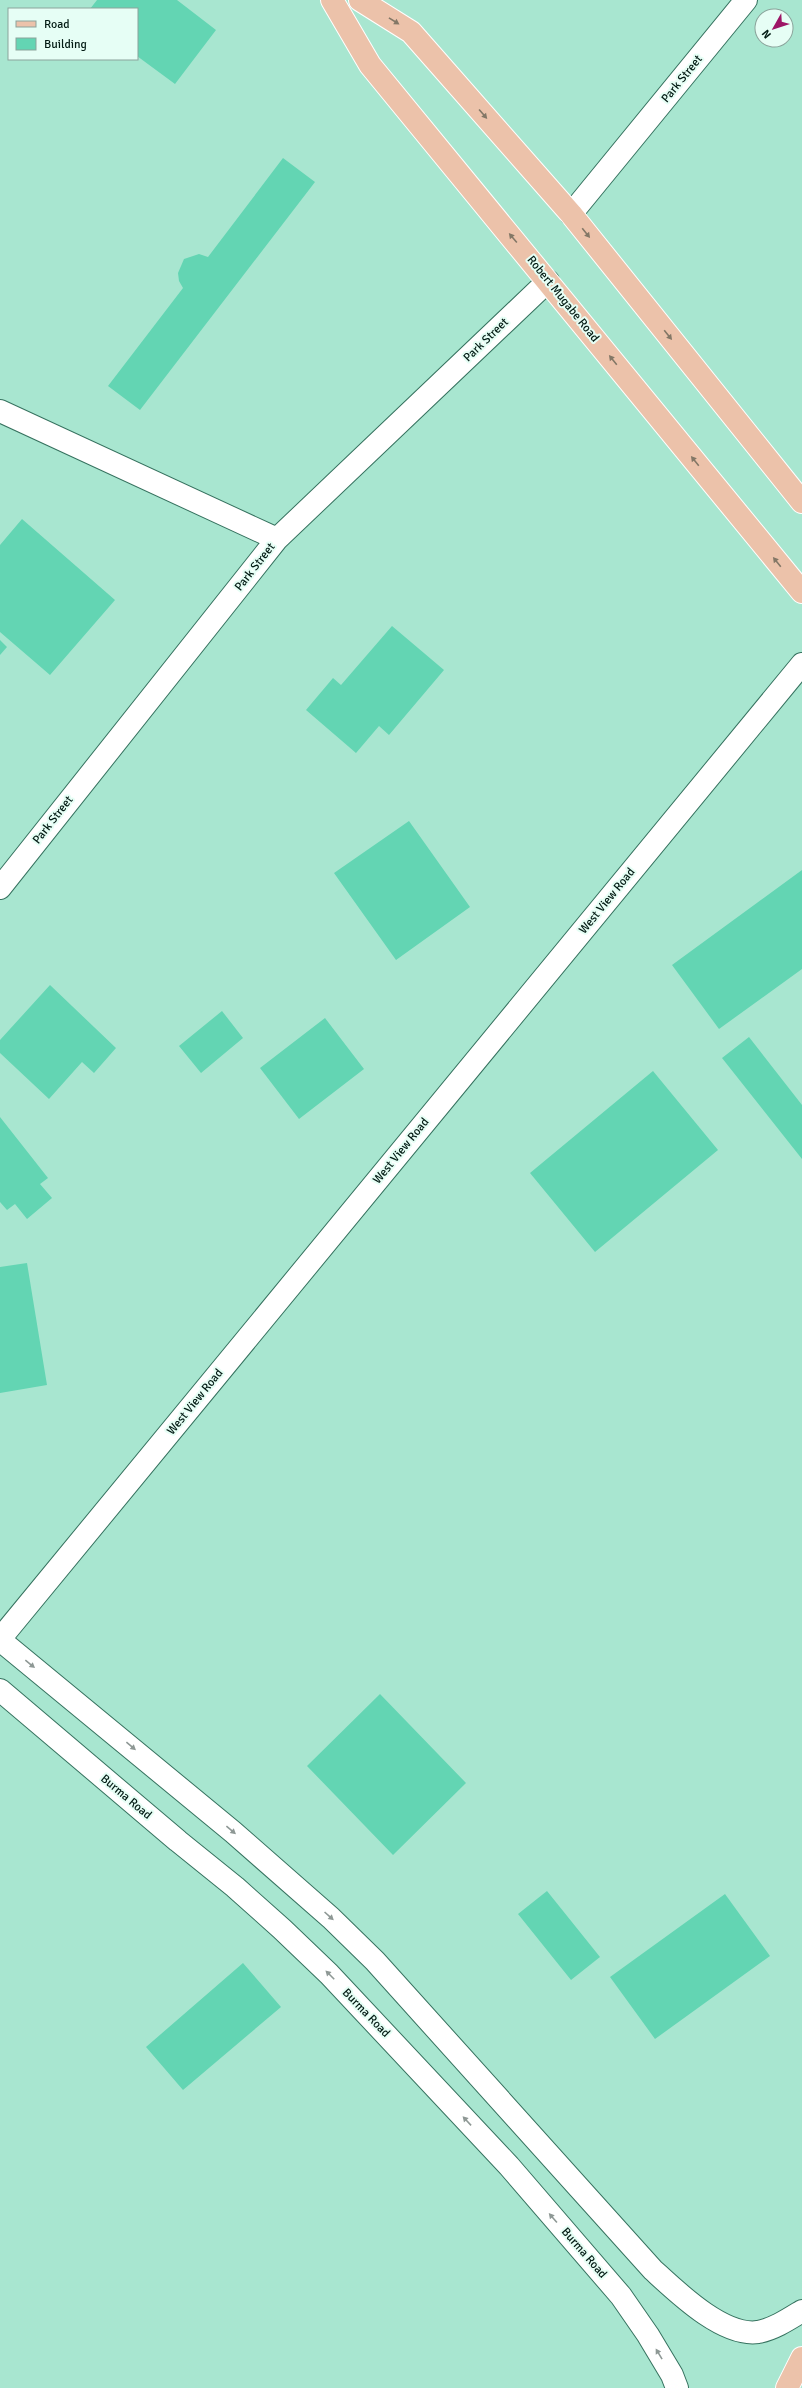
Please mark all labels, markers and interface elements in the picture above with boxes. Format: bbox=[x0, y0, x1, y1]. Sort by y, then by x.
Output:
legend bbox=[8, 8, 138, 60]
north arrow bbox=[754, 8, 794, 48]
text: Road bbox=[44, 17, 70, 32]
one-way arrow bbox=[388, 17, 400, 24]
text: N bbox=[759, 27, 774, 41]
text: Building bbox=[44, 37, 87, 52]
street label: Park Street bbox=[658, 52, 706, 106]
one-way arrow bbox=[479, 108, 488, 119]
one-way arrow bbox=[582, 228, 591, 239]
one-way arrow bbox=[508, 233, 517, 244]
street label: Robert Mugabe Road bbox=[524, 253, 602, 345]
street label: Park Street bbox=[460, 315, 512, 365]
one-way arrow bbox=[664, 329, 672, 340]
one-way arrow bbox=[608, 355, 617, 366]
one-way arrow bbox=[691, 456, 700, 467]
street label: Park Street bbox=[232, 540, 278, 594]
one-way arrow bbox=[773, 556, 782, 567]
street label: Park Street bbox=[30, 793, 76, 847]
street label: West View Road bbox=[576, 865, 638, 937]
street label: West View Road bbox=[370, 1115, 432, 1187]
street label: West View Road bbox=[164, 1366, 226, 1438]
one-way arrow bbox=[25, 1660, 36, 1669]
one-way arrow bbox=[126, 1742, 137, 1751]
street label: Burma Road bbox=[97, 1771, 155, 1823]
one-way arrow bbox=[226, 1825, 236, 1835]
one-way arrow bbox=[324, 1911, 333, 1920]
one-way arrow bbox=[325, 1970, 335, 1980]
street label: Burma Road bbox=[339, 1985, 393, 2041]
one-way arrow bbox=[462, 2116, 472, 2126]
one-way arrow bbox=[549, 2213, 558, 2224]
street label: Burma Road bbox=[558, 2225, 610, 2281]
one-way arrow bbox=[656, 2348, 663, 2360]

